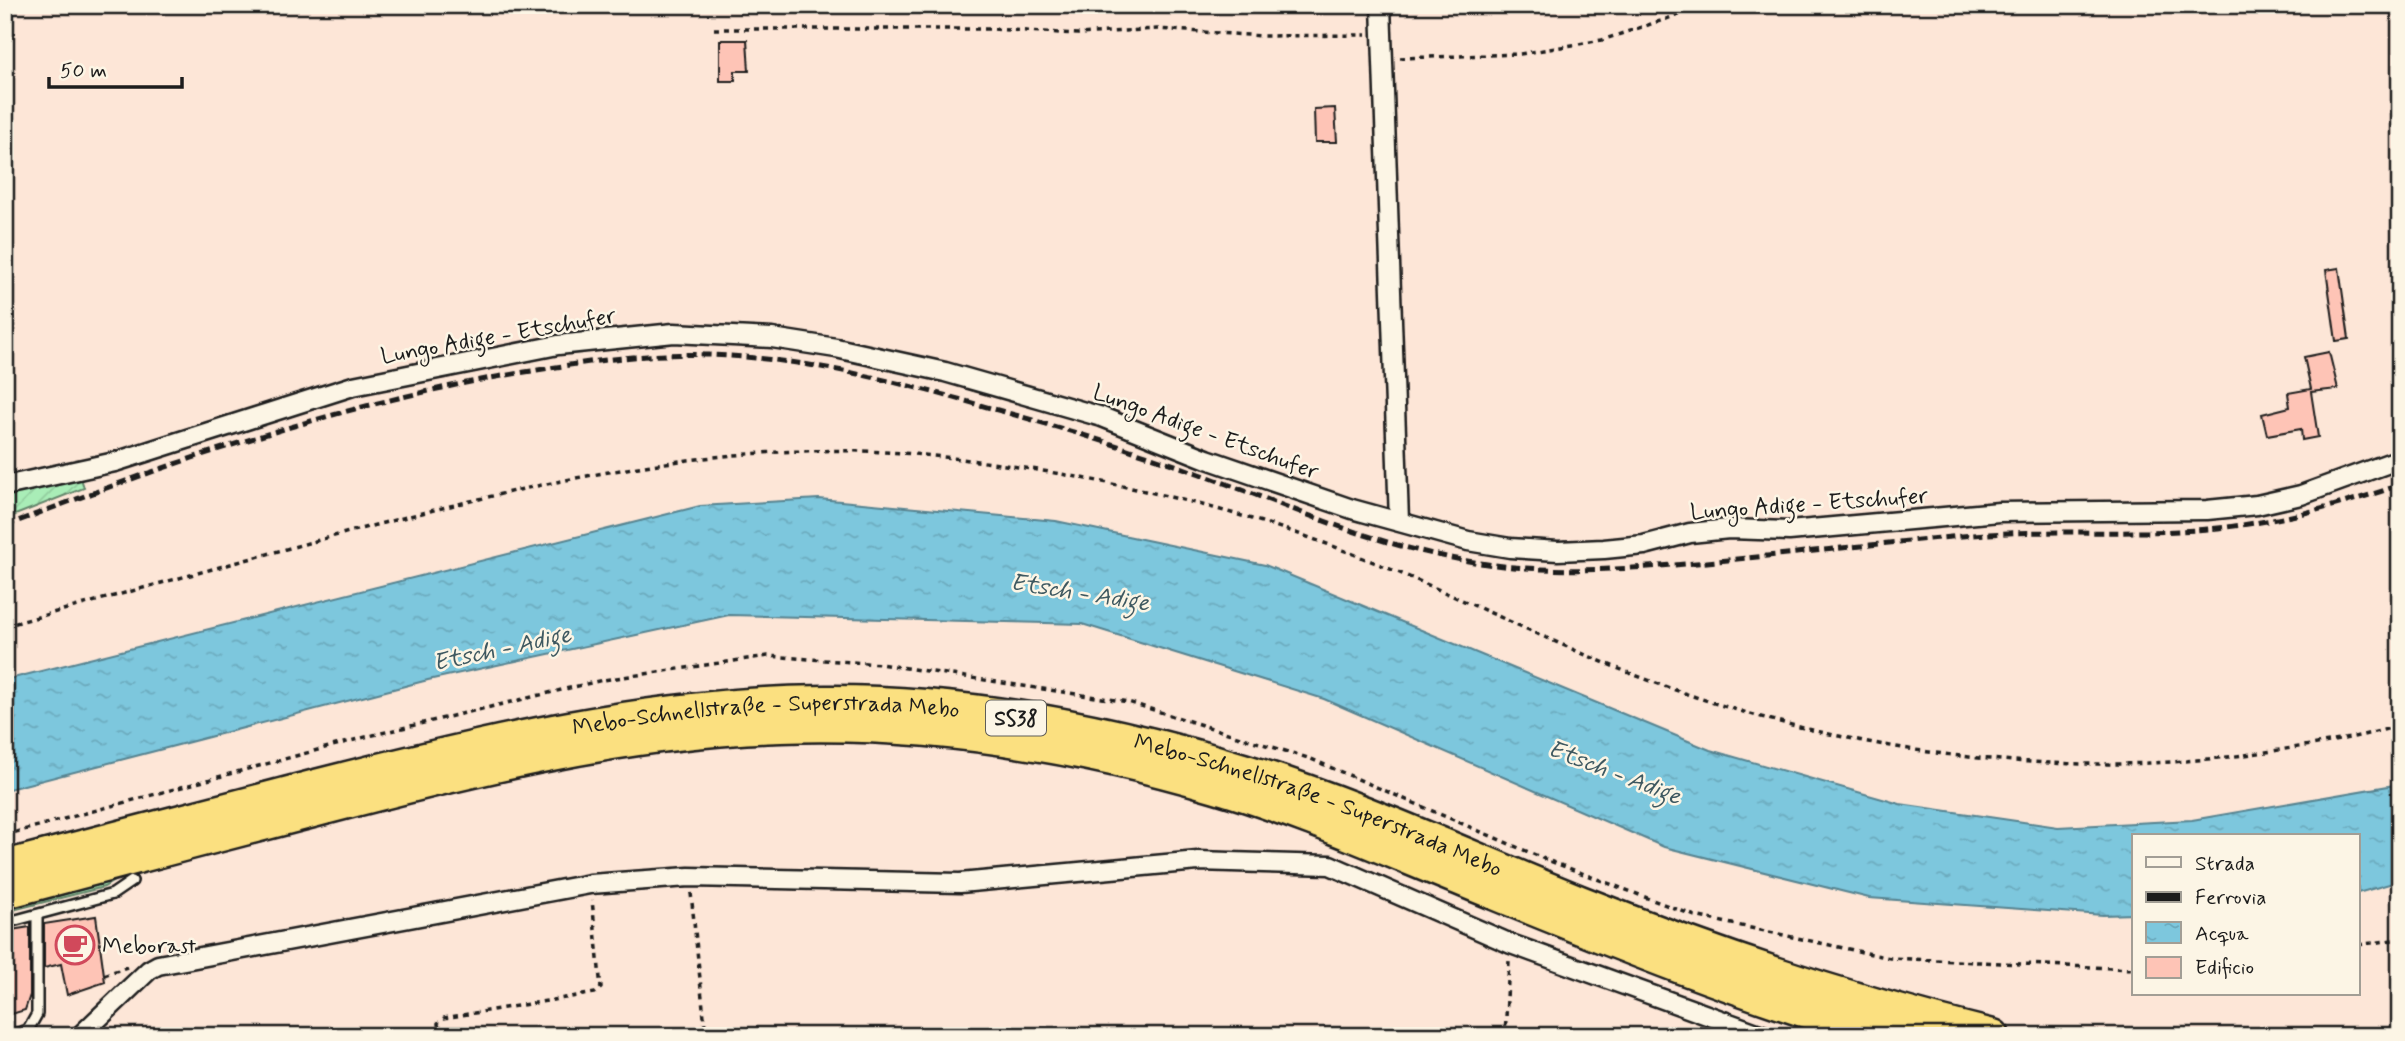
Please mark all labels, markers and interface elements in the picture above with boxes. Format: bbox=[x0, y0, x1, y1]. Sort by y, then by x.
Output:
scale bar bbox=[49, 46, 182, 90]
text: 50 m bbox=[60, 57, 107, 85]
street label: Lungo Adige - Etschufer bbox=[379, 301, 619, 374]
street label: Lungo Adige - Etschufer bbox=[1088, 378, 1323, 490]
street label: Lungo Adige - Etschufer bbox=[1689, 482, 1930, 530]
water label: Etsch - Adige bbox=[1008, 567, 1152, 623]
water label: Etsch - Adige bbox=[430, 620, 575, 682]
street label: Mebo-Schnellstraße - Superstrada Mebo bbox=[570, 689, 961, 744]
road number: SS38 bbox=[986, 700, 1046, 736]
street label: Mebo-Schnellstraße - Superstrada Mebo bbox=[1131, 728, 1506, 885]
water label: Etsch - Adige bbox=[1542, 734, 1686, 816]
legend bbox=[2132, 834, 2360, 996]
text: Strada bbox=[2195, 850, 2255, 878]
text: Ferrovia bbox=[2195, 884, 2266, 912]
text: Acqua bbox=[2195, 920, 2249, 948]
cafe icon: Meborast bbox=[54, 924, 96, 966]
place label: Meborast bbox=[102, 932, 196, 962]
text: Edificio bbox=[2195, 954, 2254, 982]

